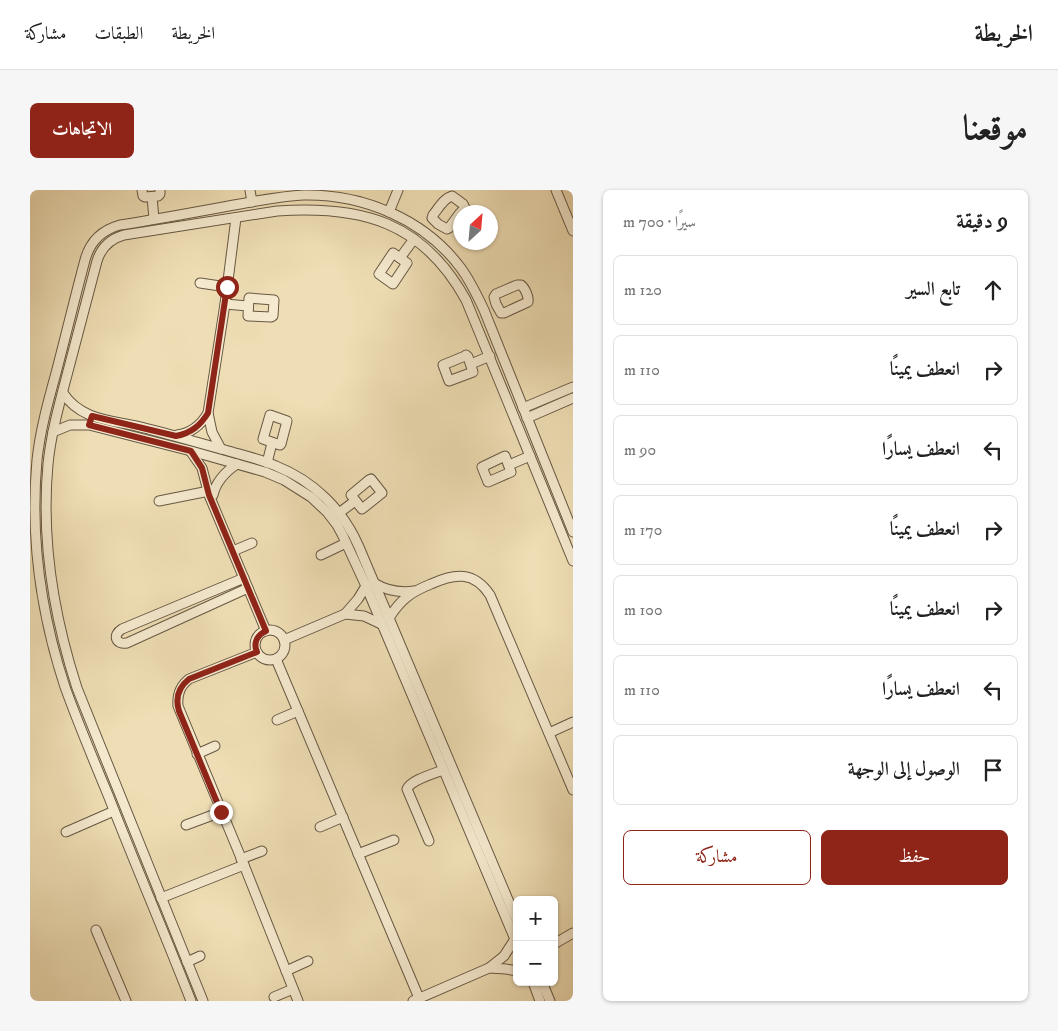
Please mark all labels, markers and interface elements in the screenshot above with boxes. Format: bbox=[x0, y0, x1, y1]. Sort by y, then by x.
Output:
text: الخريطة bbox=[975, 19, 1033, 49]
text: مشاركة bbox=[25, 23, 66, 45]
text: الطبقات bbox=[94, 23, 143, 45]
text: الخريطة bbox=[171, 23, 215, 45]
button: الاتجاهات bbox=[30, 103, 134, 158]
text: موقعنا bbox=[963, 107, 1028, 151]
north arrow bbox=[453, 205, 498, 250]
text: 9 دقيقة bbox=[956, 209, 1008, 235]
text: سيرًا · 700 m bbox=[623, 212, 696, 232]
route start bbox=[216, 276, 239, 299]
icon: ahead bbox=[979, 276, 1007, 304]
text: تابع السير bbox=[906, 278, 960, 301]
text: 120 m bbox=[624, 280, 662, 300]
icon: right bbox=[979, 356, 1007, 384]
text: انعطف يمينًا bbox=[890, 358, 960, 381]
text: 110 m bbox=[624, 360, 660, 380]
icon: left bbox=[979, 436, 1007, 464]
text: انعطف يسارًا bbox=[882, 438, 960, 461]
text: 90 m bbox=[624, 440, 656, 460]
icon: right bbox=[979, 516, 1007, 544]
text: انعطف يمينًا bbox=[890, 518, 960, 541]
text: 170 m bbox=[624, 520, 662, 540]
icon: right bbox=[979, 596, 1007, 624]
text: انعطف يمينًا bbox=[890, 598, 960, 621]
text: 100 m bbox=[624, 600, 663, 620]
icon: left bbox=[979, 676, 1007, 704]
text: انعطف يسارًا bbox=[882, 678, 960, 701]
text: 110 m bbox=[624, 680, 660, 700]
icon: arrive bbox=[979, 756, 1007, 784]
text: الوصول إلى الوجهة bbox=[848, 758, 960, 781]
route end bbox=[210, 801, 233, 824]
button: مشاركة bbox=[623, 830, 811, 885]
button: حفظ bbox=[821, 830, 1008, 885]
map controls bbox=[513, 896, 558, 986]
button: + bbox=[513, 896, 558, 941]
button: − bbox=[513, 941, 558, 986]

